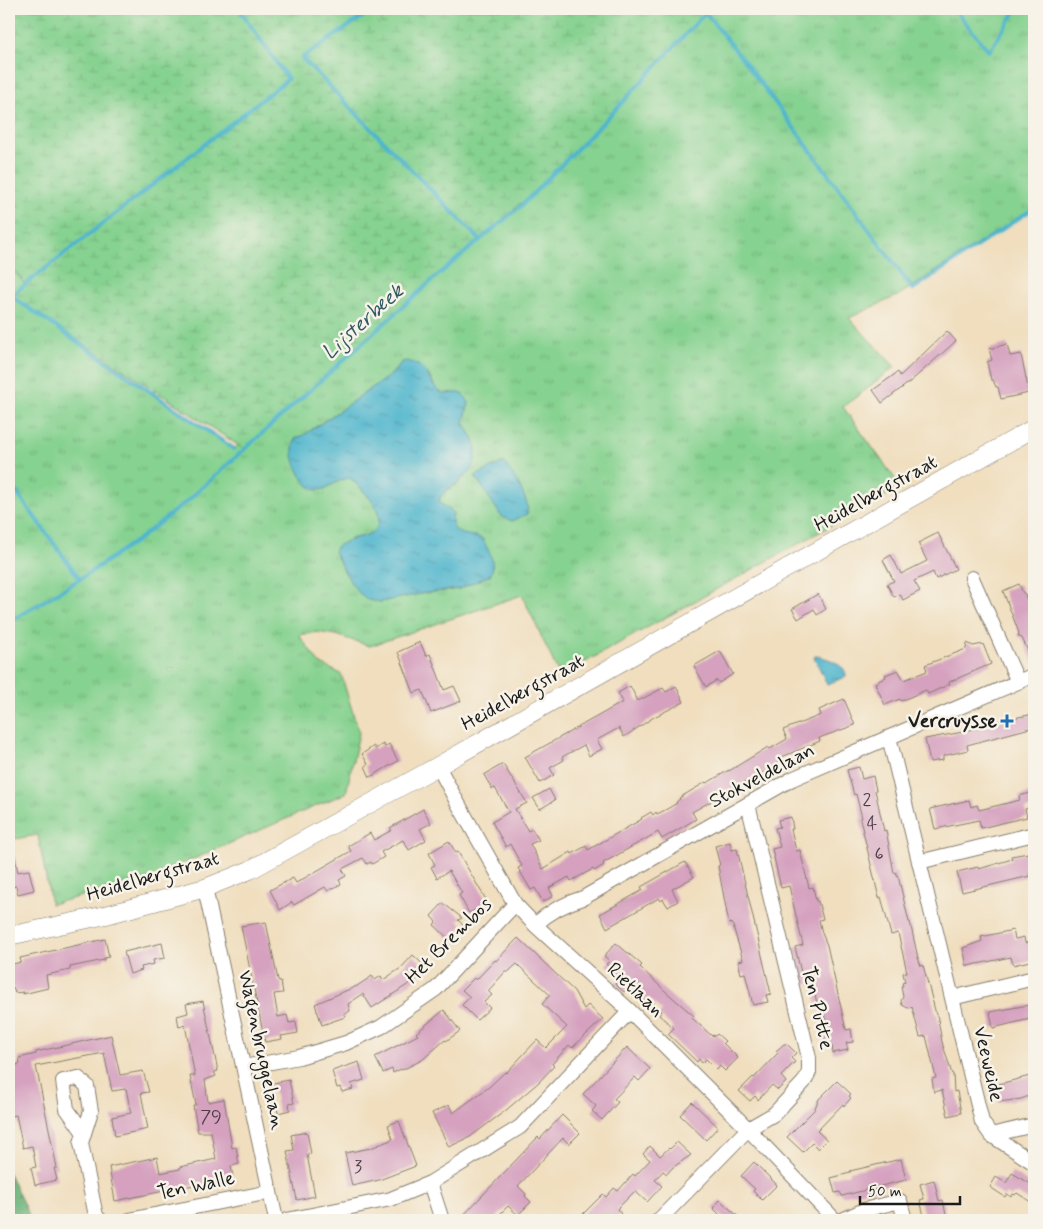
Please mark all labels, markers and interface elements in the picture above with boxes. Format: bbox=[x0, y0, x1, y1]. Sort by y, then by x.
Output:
water label: Lijsterbeek bbox=[316, 277, 411, 366]
street label: Heidelbergstraat bbox=[810, 449, 943, 541]
street label: Heidelbergstraat bbox=[457, 648, 590, 740]
place label: Vercruysse bbox=[908, 708, 998, 735]
marker: Vercruysse bbox=[1001, 715, 1013, 727]
street label: Stokveldelaan bbox=[705, 737, 819, 815]
house number: 2 bbox=[863, 788, 872, 812]
house number: 4 bbox=[867, 812, 877, 836]
house number: 6 bbox=[874, 842, 884, 866]
street label: Heidelbergstraat bbox=[83, 845, 223, 911]
street label: Het Brembos bbox=[400, 891, 499, 990]
street label: Rietlaan bbox=[601, 957, 669, 1023]
street label: Ten Putte bbox=[794, 964, 840, 1052]
street label: Wagenbruggelaan bbox=[229, 968, 291, 1133]
street label: Veeweide bbox=[966, 1024, 1010, 1104]
house number: 79 bbox=[200, 1105, 222, 1129]
house number: 3 bbox=[354, 1155, 362, 1179]
street label: Ten Walle bbox=[155, 1165, 237, 1207]
scale bar bbox=[860, 1174, 960, 1206]
text: 50 m bbox=[868, 1182, 902, 1202]

